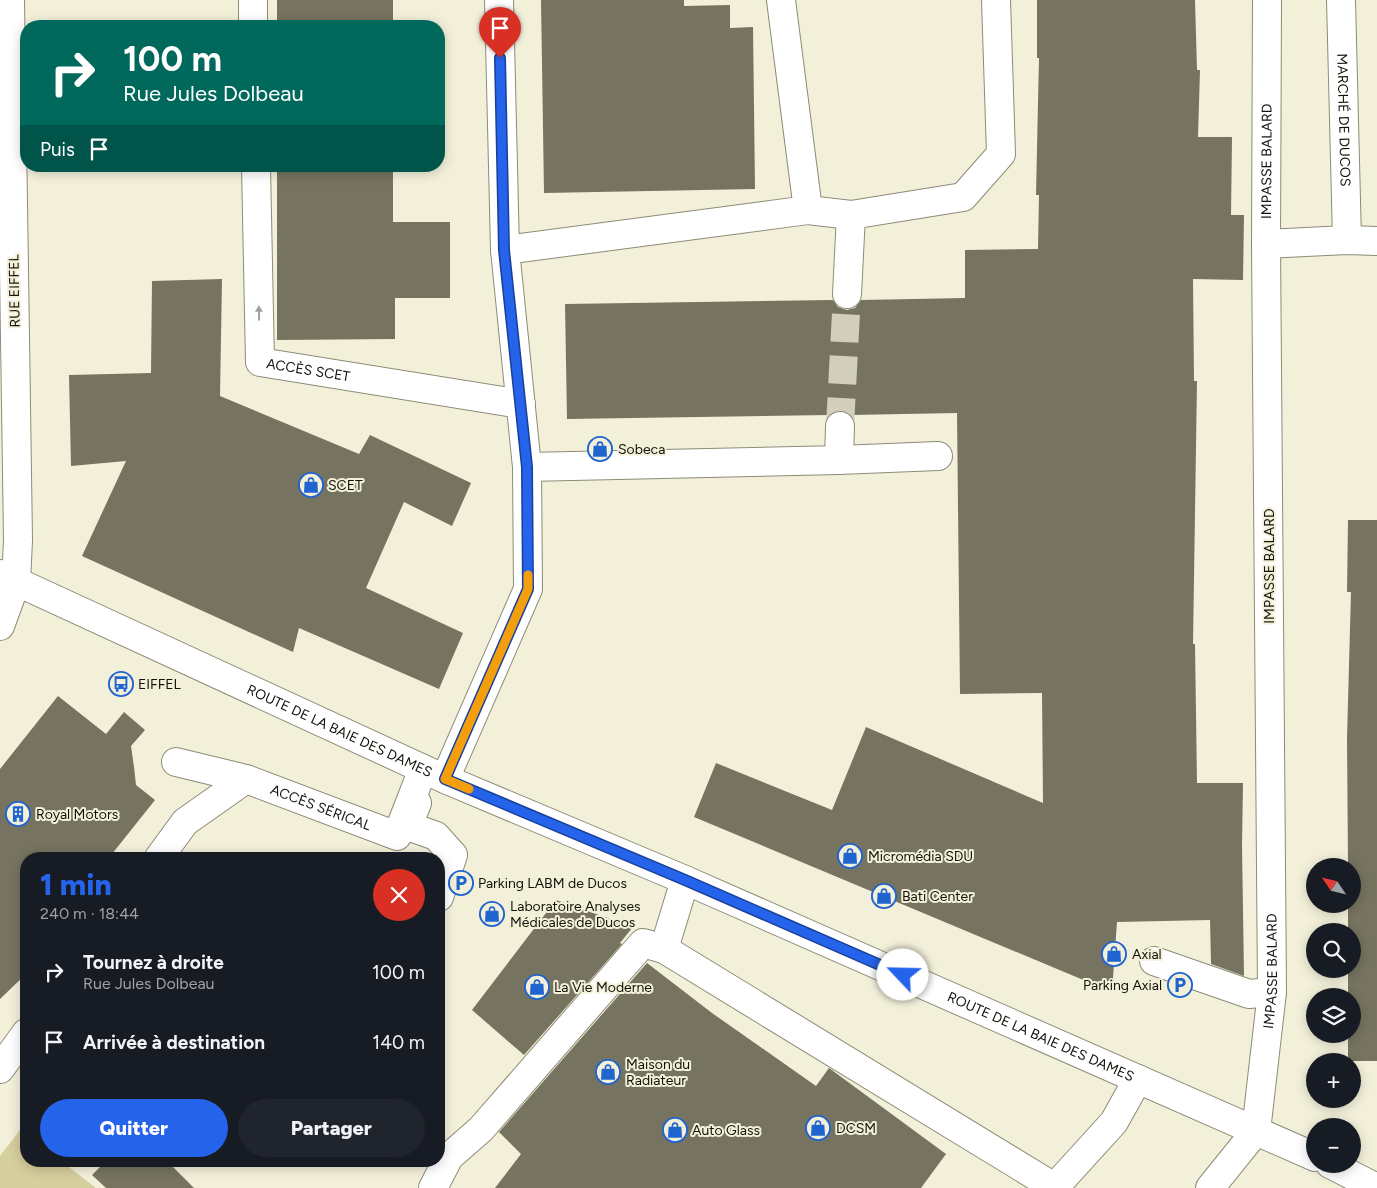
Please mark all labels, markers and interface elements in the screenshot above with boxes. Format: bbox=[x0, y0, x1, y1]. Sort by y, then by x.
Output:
pin bbox=[479, 7, 521, 58]
icon: arrive bbox=[486, 14, 514, 42]
text: 100 m bbox=[123, 38, 222, 80]
icon: right bbox=[40, 40, 105, 105]
street label: MARCHÉ DE DUCOS bbox=[1333, 53, 1354, 187]
text: Rue Jules Dolbeau bbox=[123, 80, 304, 107]
street label: IMPASSE BALARD bbox=[1258, 103, 1276, 219]
icon: arrive bbox=[85, 135, 113, 163]
text: Puis bbox=[40, 138, 75, 161]
street label: RUE EIFFEL bbox=[5, 253, 24, 328]
one-way arrow bbox=[255, 305, 263, 321]
street label: ACCÈS SCET bbox=[265, 355, 352, 385]
shop icon: Sobeca bbox=[587, 436, 613, 462]
place label: Sobeca bbox=[618, 441, 665, 458]
shop icon: SCET bbox=[298, 472, 324, 498]
place label: SCET bbox=[328, 477, 363, 494]
street label: IMPASSE BALARD bbox=[1261, 508, 1278, 624]
bus stop icon: EIFFEL bbox=[108, 671, 134, 697]
place label: EIFFEL bbox=[138, 676, 182, 693]
street label: ROUTE DE LA BAIE DES DAMES bbox=[244, 681, 435, 781]
street label: ACCÈS SÉRICAL bbox=[268, 781, 374, 835]
building icon: Royal Motors bbox=[5, 801, 31, 827]
place label: Royal Motors bbox=[36, 806, 118, 823]
shop icon: Micromédia SDU bbox=[837, 843, 863, 869]
place label: Micromédia SDU bbox=[868, 848, 973, 865]
north arrow bbox=[1306, 858, 1361, 912]
map controls bbox=[1306, 858, 1361, 1173]
text: 1 min bbox=[40, 866, 112, 903]
button: close bbox=[373, 869, 425, 921]
parking icon: Parking LABM de Ducos bbox=[448, 870, 474, 896]
place label: Parking LABM de Ducos bbox=[478, 875, 627, 892]
shop icon: Bati Center bbox=[871, 883, 897, 909]
place label: Bati Center bbox=[902, 888, 973, 905]
place label: Laboratoire Analyses Médicales de Ducos bbox=[510, 898, 641, 931]
shop icon: Laboratoire Analyses Médicales de Ducos bbox=[479, 901, 505, 927]
text: 240 m · 18:44 bbox=[40, 904, 139, 923]
street label: IMPASSE BALARD bbox=[1260, 913, 1281, 1030]
button: search bbox=[1306, 923, 1361, 978]
shop icon: Axial bbox=[1101, 941, 1127, 967]
place label: Axial bbox=[1132, 946, 1162, 963]
position arrow bbox=[876, 948, 928, 1000]
text: Tournez à droite bbox=[83, 951, 224, 974]
icon: right bbox=[40, 958, 68, 986]
text: 100 m bbox=[372, 961, 425, 984]
parking icon: Parking Axial bbox=[1167, 972, 1193, 998]
text: Rue Jules Dolbeau bbox=[83, 974, 214, 993]
shop icon: La Vie Moderne bbox=[524, 974, 550, 1000]
place label: Parking Axial bbox=[1083, 977, 1162, 994]
place label: La Vie Moderne bbox=[554, 979, 652, 996]
street label: ROUTE DE LA BAIE DES DAMES bbox=[945, 988, 1137, 1085]
button: layers bbox=[1306, 988, 1361, 1043]
icon: arrive bbox=[40, 1028, 68, 1056]
text: Arrivée à destination bbox=[83, 1031, 265, 1054]
text: 140 m bbox=[372, 1031, 425, 1054]
button: + bbox=[1306, 1053, 1361, 1108]
place label: Maison du Radiateur bbox=[626, 1056, 690, 1089]
shop icon: Maison du Radiateur bbox=[595, 1059, 621, 1085]
button: Quitter bbox=[40, 1099, 228, 1157]
button: Partager bbox=[238, 1099, 425, 1157]
shop icon: DCSM bbox=[805, 1115, 831, 1141]
shop icon: Auto Glass bbox=[662, 1117, 688, 1143]
button: − bbox=[1306, 1118, 1361, 1173]
place label: DCSM bbox=[836, 1120, 876, 1137]
place label: Auto Glass bbox=[692, 1122, 760, 1139]

